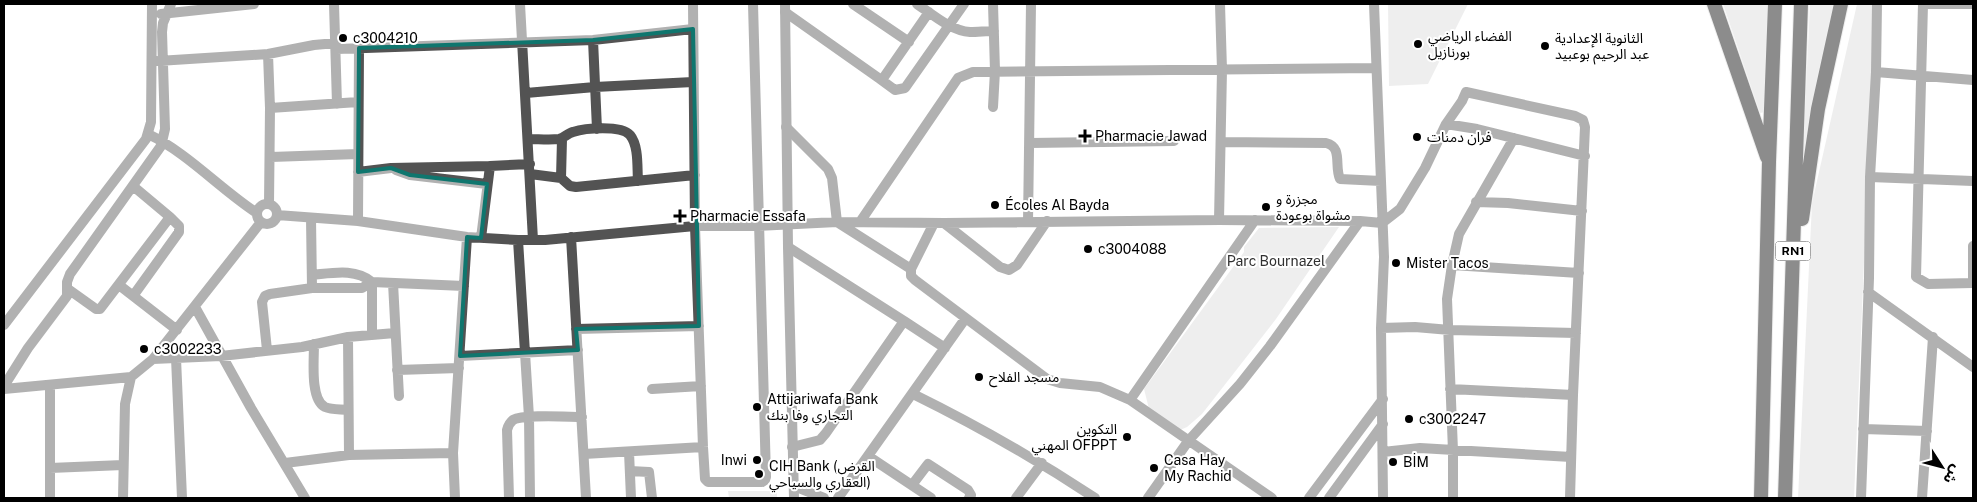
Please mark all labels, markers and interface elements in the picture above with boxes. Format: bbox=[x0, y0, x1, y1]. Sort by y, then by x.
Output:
place label: الفضاء الرياضي بورنازيل bbox=[1428, 28, 1512, 61]
place label: c3004210 bbox=[353, 30, 418, 46]
place label: الثانوية الإعدادية عبد الرحيم بوعبيد bbox=[1555, 30, 1649, 65]
marker: c3004210 bbox=[337, 32, 349, 44]
marker: الفضاء الرياضي بورنازيل bbox=[1412, 38, 1424, 50]
marker: الثانوية الإعدادية عبد الرحيم بوعبيد bbox=[1539, 40, 1551, 52]
place label: Pharmacie Jawad bbox=[1095, 128, 1207, 144]
place label: فران دمنات bbox=[1427, 129, 1492, 146]
marker: Pharmacie Jawad bbox=[1079, 130, 1091, 142]
marker: فران دمنات bbox=[1411, 131, 1423, 143]
place label: مجزرة و مشواة بوعودة bbox=[1276, 191, 1351, 224]
place label: Écoles Al Bayda bbox=[1005, 196, 1109, 213]
marker: Écoles Al Bayda bbox=[989, 199, 1001, 211]
marker: مجزرة و مشواة بوعودة bbox=[1260, 201, 1272, 213]
place label: Pharmacie Essafa bbox=[690, 208, 806, 224]
marker: Pharmacie Essafa bbox=[674, 210, 686, 222]
place label: c3004088 bbox=[1098, 241, 1167, 257]
road number: RN1 bbox=[1776, 242, 1810, 260]
marker: c3004088 bbox=[1082, 243, 1094, 255]
park label: Parc Bournazel bbox=[1227, 253, 1325, 269]
place label: Mister Tacos bbox=[1406, 255, 1489, 271]
marker: Mister Tacos bbox=[1390, 257, 1402, 269]
place label: c3002233 bbox=[154, 341, 222, 357]
marker: c3002233 bbox=[138, 343, 150, 355]
place label: مسجد الفلاح bbox=[989, 369, 1059, 388]
marker: مسجد الفلاح bbox=[973, 371, 985, 383]
place label: Attijariwafa Bank التجاري وفا بنك bbox=[767, 391, 878, 426]
marker: Attijariwafa Bank التجاري وفا بنك bbox=[751, 401, 763, 413]
place label: c3002247 bbox=[1419, 411, 1486, 427]
marker: c3002247 bbox=[1403, 413, 1415, 425]
place label: التكوين المهني OFPPT bbox=[1032, 421, 1117, 456]
marker: التكوين المهني OFPPT bbox=[1121, 431, 1133, 443]
north arrow bbox=[1917, 442, 1967, 492]
place label: Inwi bbox=[721, 452, 747, 468]
place label: Casa Hay My Rachid bbox=[1164, 452, 1232, 484]
place label: BİM bbox=[1403, 452, 1429, 470]
marker: Inwi bbox=[751, 454, 763, 466]
marker: BİM bbox=[1387, 456, 1399, 468]
place label: CIH Bank (القرض العقاري والسياحي) bbox=[769, 458, 875, 493]
marker: Casa Hay My Rachid bbox=[1148, 462, 1160, 474]
text: ش bbox=[1940, 462, 1965, 487]
marker: CIH Bank (القرض العقاري والسياحي) bbox=[753, 468, 765, 480]

